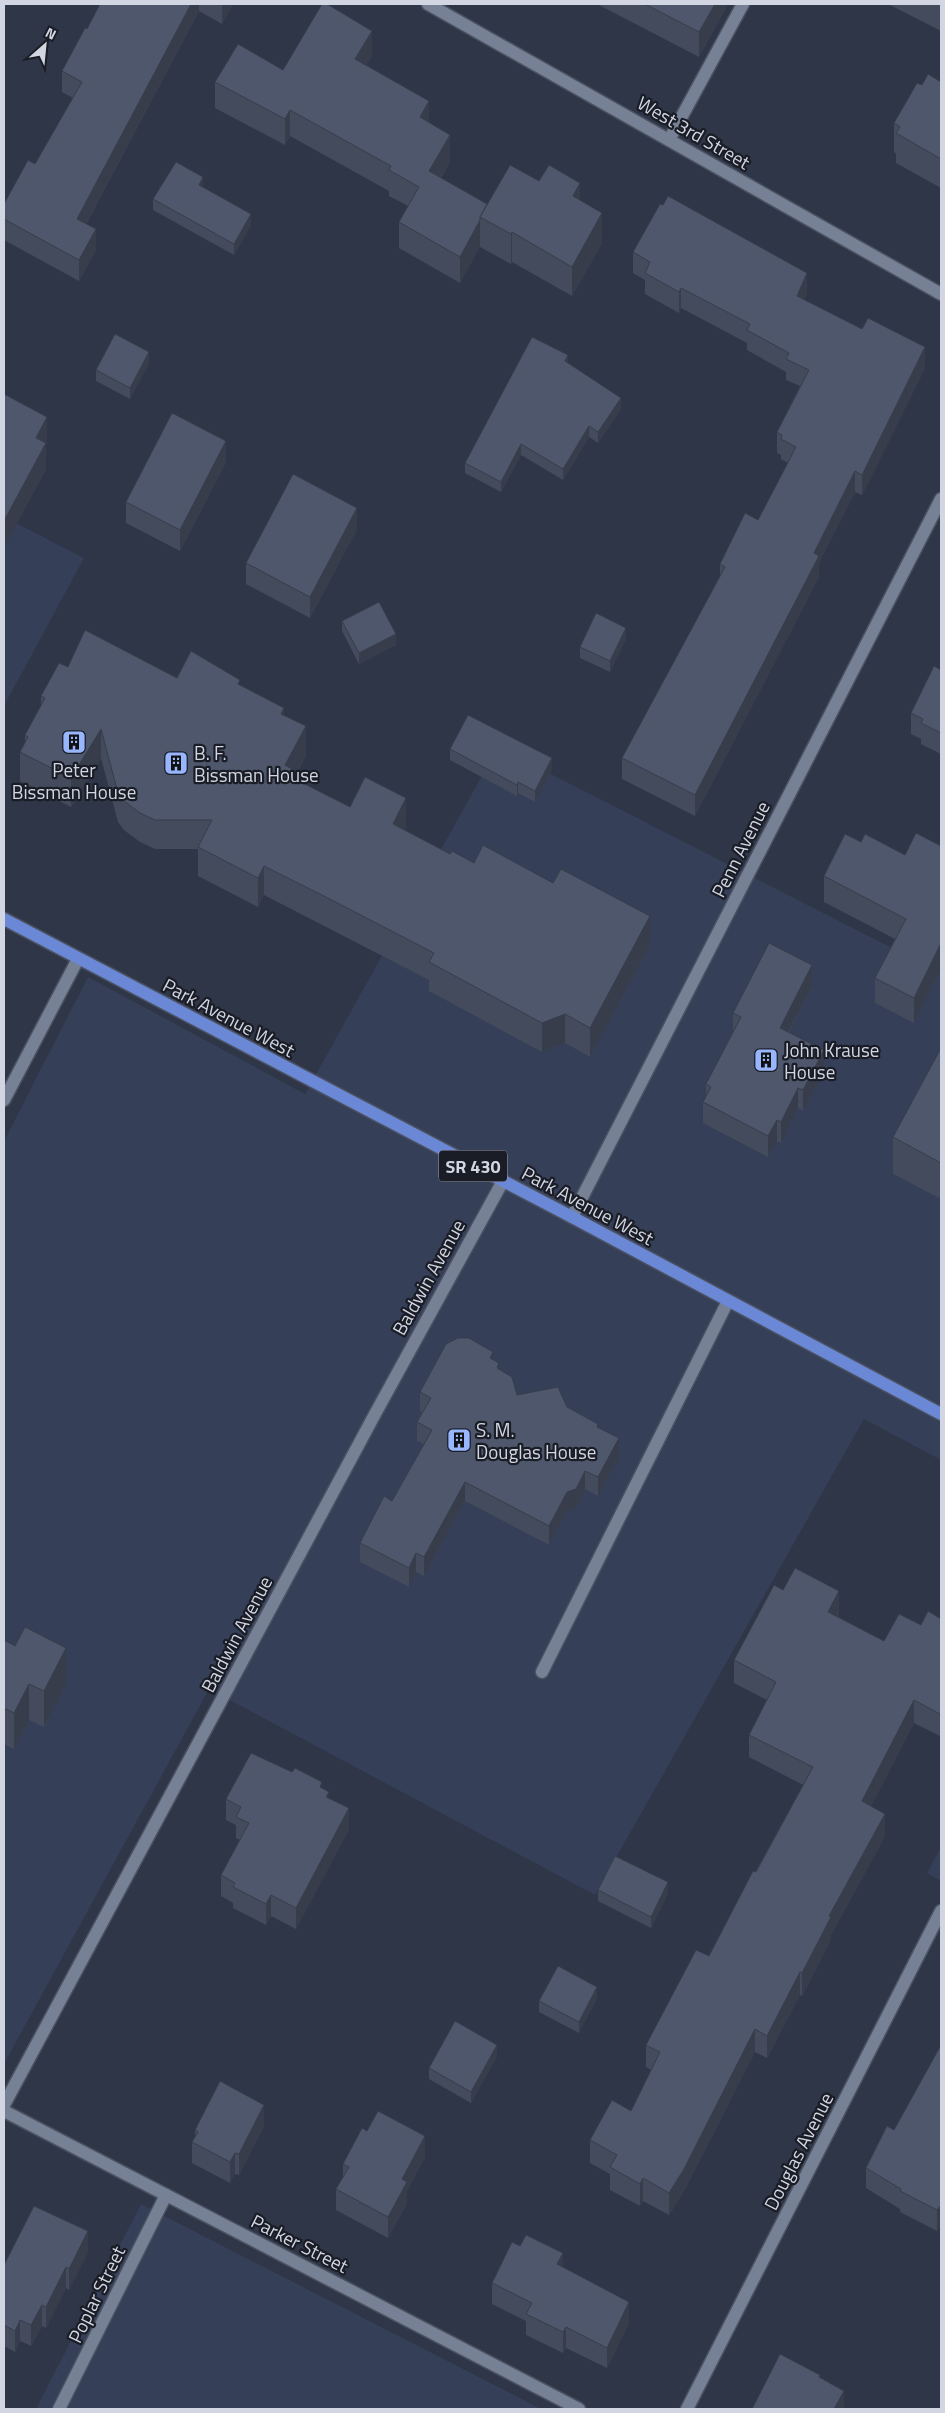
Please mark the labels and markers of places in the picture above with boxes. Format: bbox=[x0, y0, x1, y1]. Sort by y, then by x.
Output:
building icon: Peter Bissman House bbox=[61, 729, 87, 755]
place label: B. F. Bissman House bbox=[194, 738, 319, 789]
building icon: B. F. Bissman House bbox=[163, 750, 189, 776]
place label: Peter Bissman House bbox=[12, 755, 136, 806]
place label: John Krause House bbox=[784, 1035, 879, 1086]
building icon: John Krause House bbox=[753, 1047, 779, 1073]
place label: S. M. Douglas House bbox=[476, 1415, 596, 1466]
building icon: S. M. Douglas House bbox=[446, 1427, 472, 1453]

